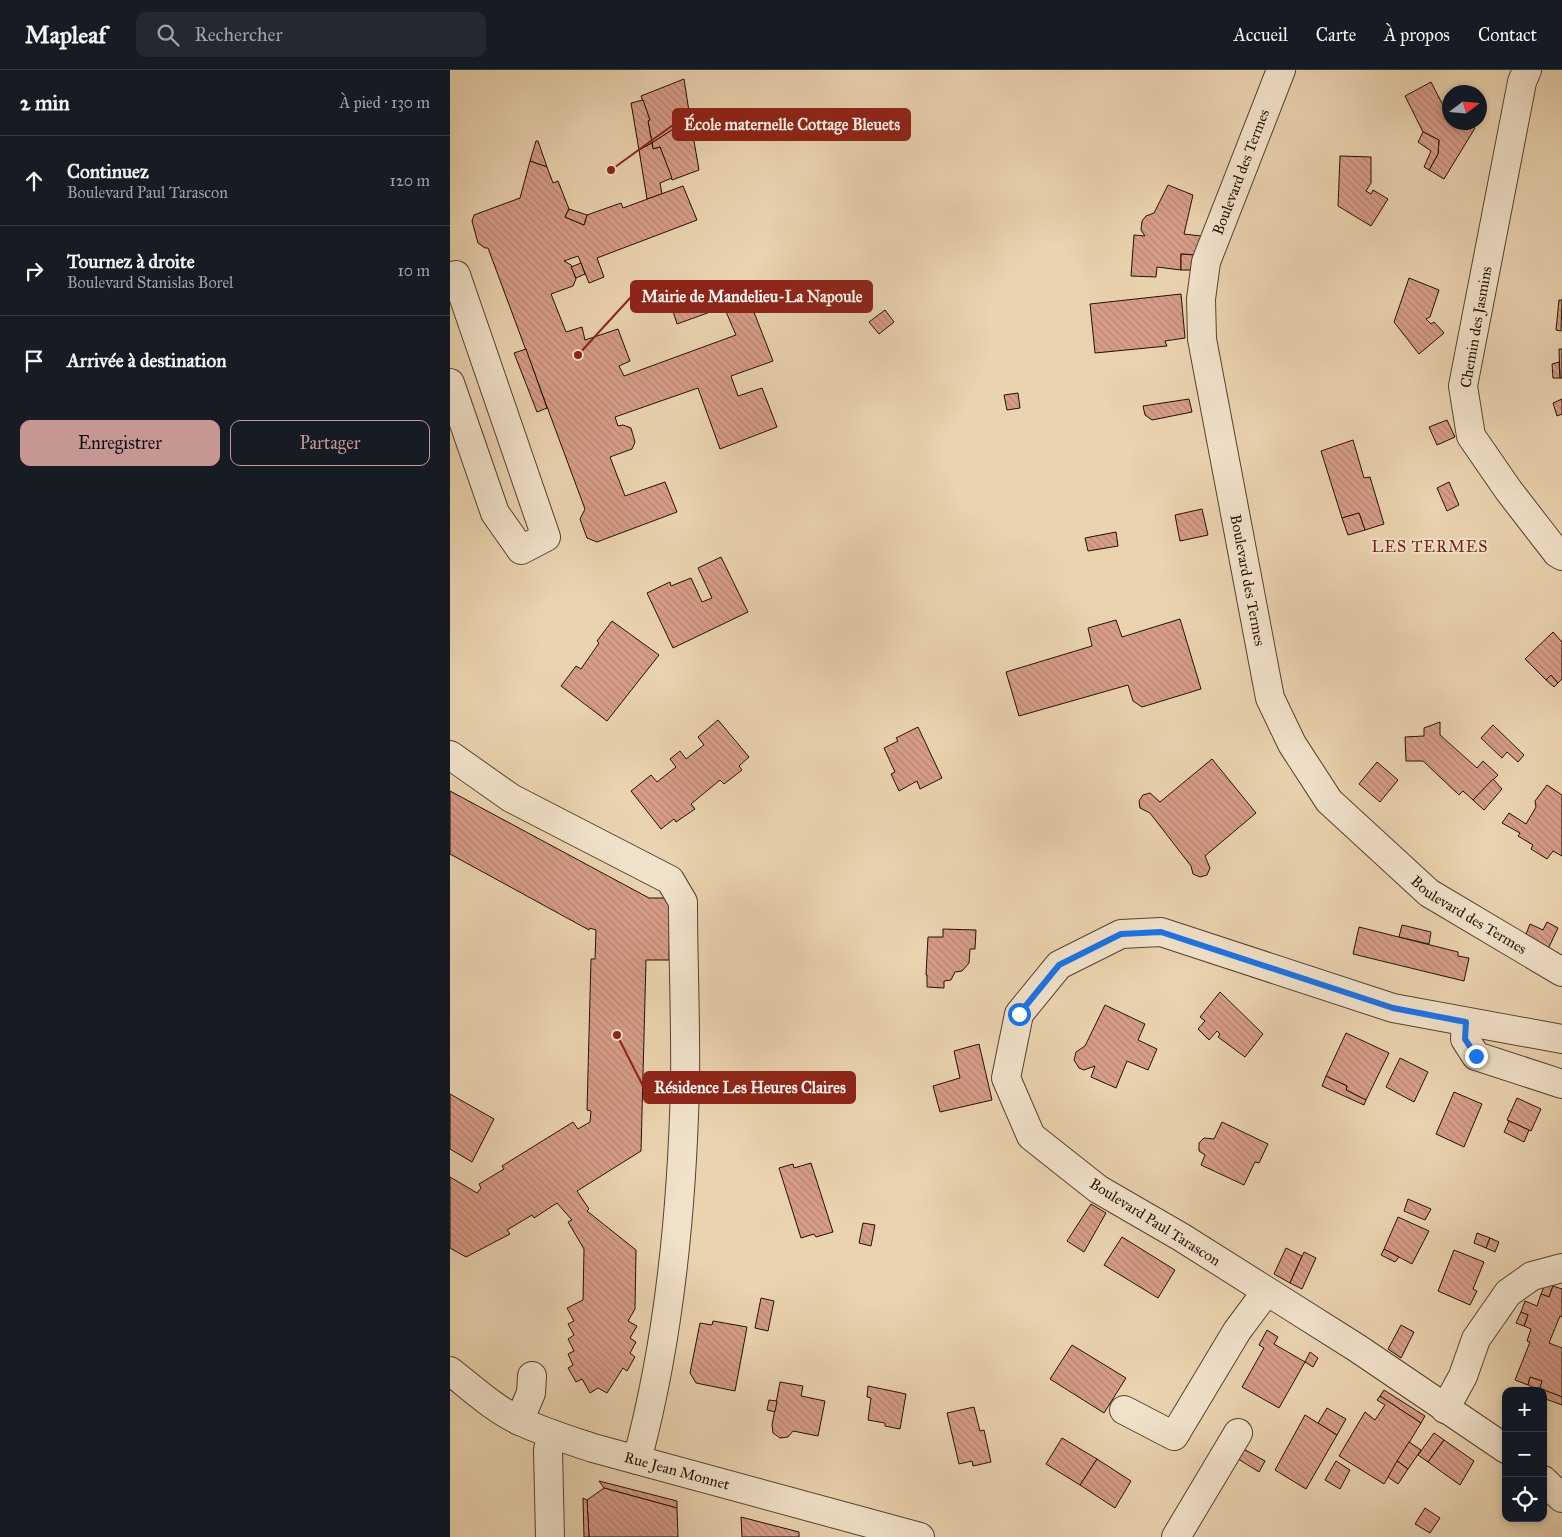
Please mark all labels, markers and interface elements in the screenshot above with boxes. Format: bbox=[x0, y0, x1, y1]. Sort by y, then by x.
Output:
search box bbox=[136, 12, 486, 57]
text: Mapleaf bbox=[25, 20, 106, 50]
icon: search bbox=[154, 21, 182, 49]
text: Rechercher bbox=[194, 23, 283, 46]
text: Accueil bbox=[1234, 24, 1288, 46]
text: Carte bbox=[1316, 24, 1356, 46]
text: À propos bbox=[1384, 24, 1450, 46]
text: Contact bbox=[1478, 24, 1537, 46]
north arrow bbox=[1442, 85, 1487, 130]
text: 2 min bbox=[20, 90, 70, 116]
text: À pied · 130 m bbox=[339, 93, 430, 112]
street label: Boulevard des Termes bbox=[1209, 107, 1273, 237]
callout: École maternelle Cottage Bleuets bbox=[673, 109, 910, 140]
text: École maternelle Cottage Bleuets bbox=[684, 113, 900, 135]
text: Continuez bbox=[67, 160, 149, 183]
icon: ahead bbox=[20, 167, 48, 195]
text: 120 m bbox=[390, 171, 430, 190]
text: Boulevard Paul Tarascon bbox=[67, 183, 228, 202]
text: Tournez à droite bbox=[67, 250, 195, 273]
icon: right bbox=[20, 257, 48, 285]
text: 10 m bbox=[398, 261, 430, 280]
street label: Chemin des Jasmins bbox=[1456, 265, 1497, 389]
text: Boulevard Stanislas Borel bbox=[67, 273, 233, 292]
callout: Mairie de Mandelieu-La Napoule bbox=[631, 281, 872, 312]
text: Mairie de Mandelieu-La Napoule bbox=[642, 287, 863, 307]
icon: arrive bbox=[20, 347, 48, 375]
text: Arrivée à destination bbox=[67, 349, 226, 372]
button: Enregistrer bbox=[20, 420, 220, 466]
button: Partager bbox=[230, 420, 430, 466]
street label: Boulevard des Termes bbox=[1226, 513, 1269, 647]
district label: LES TERMES bbox=[1372, 537, 1488, 556]
street label: Boulevard des Termes bbox=[1407, 872, 1530, 958]
route start bbox=[1008, 1003, 1031, 1026]
route end bbox=[1465, 1045, 1488, 1068]
callout: Résidence Les Heures Claires bbox=[644, 1072, 855, 1103]
text: Résidence Les Heures Claires bbox=[654, 1078, 846, 1097]
street label: Boulevard Paul Tarascon bbox=[1086, 1174, 1224, 1270]
map controls bbox=[1502, 1387, 1547, 1522]
button: + bbox=[1502, 1387, 1547, 1432]
button: − bbox=[1502, 1432, 1547, 1477]
street label: Rue Jean Monnet bbox=[622, 1448, 732, 1494]
button: locate bbox=[1502, 1477, 1547, 1522]

